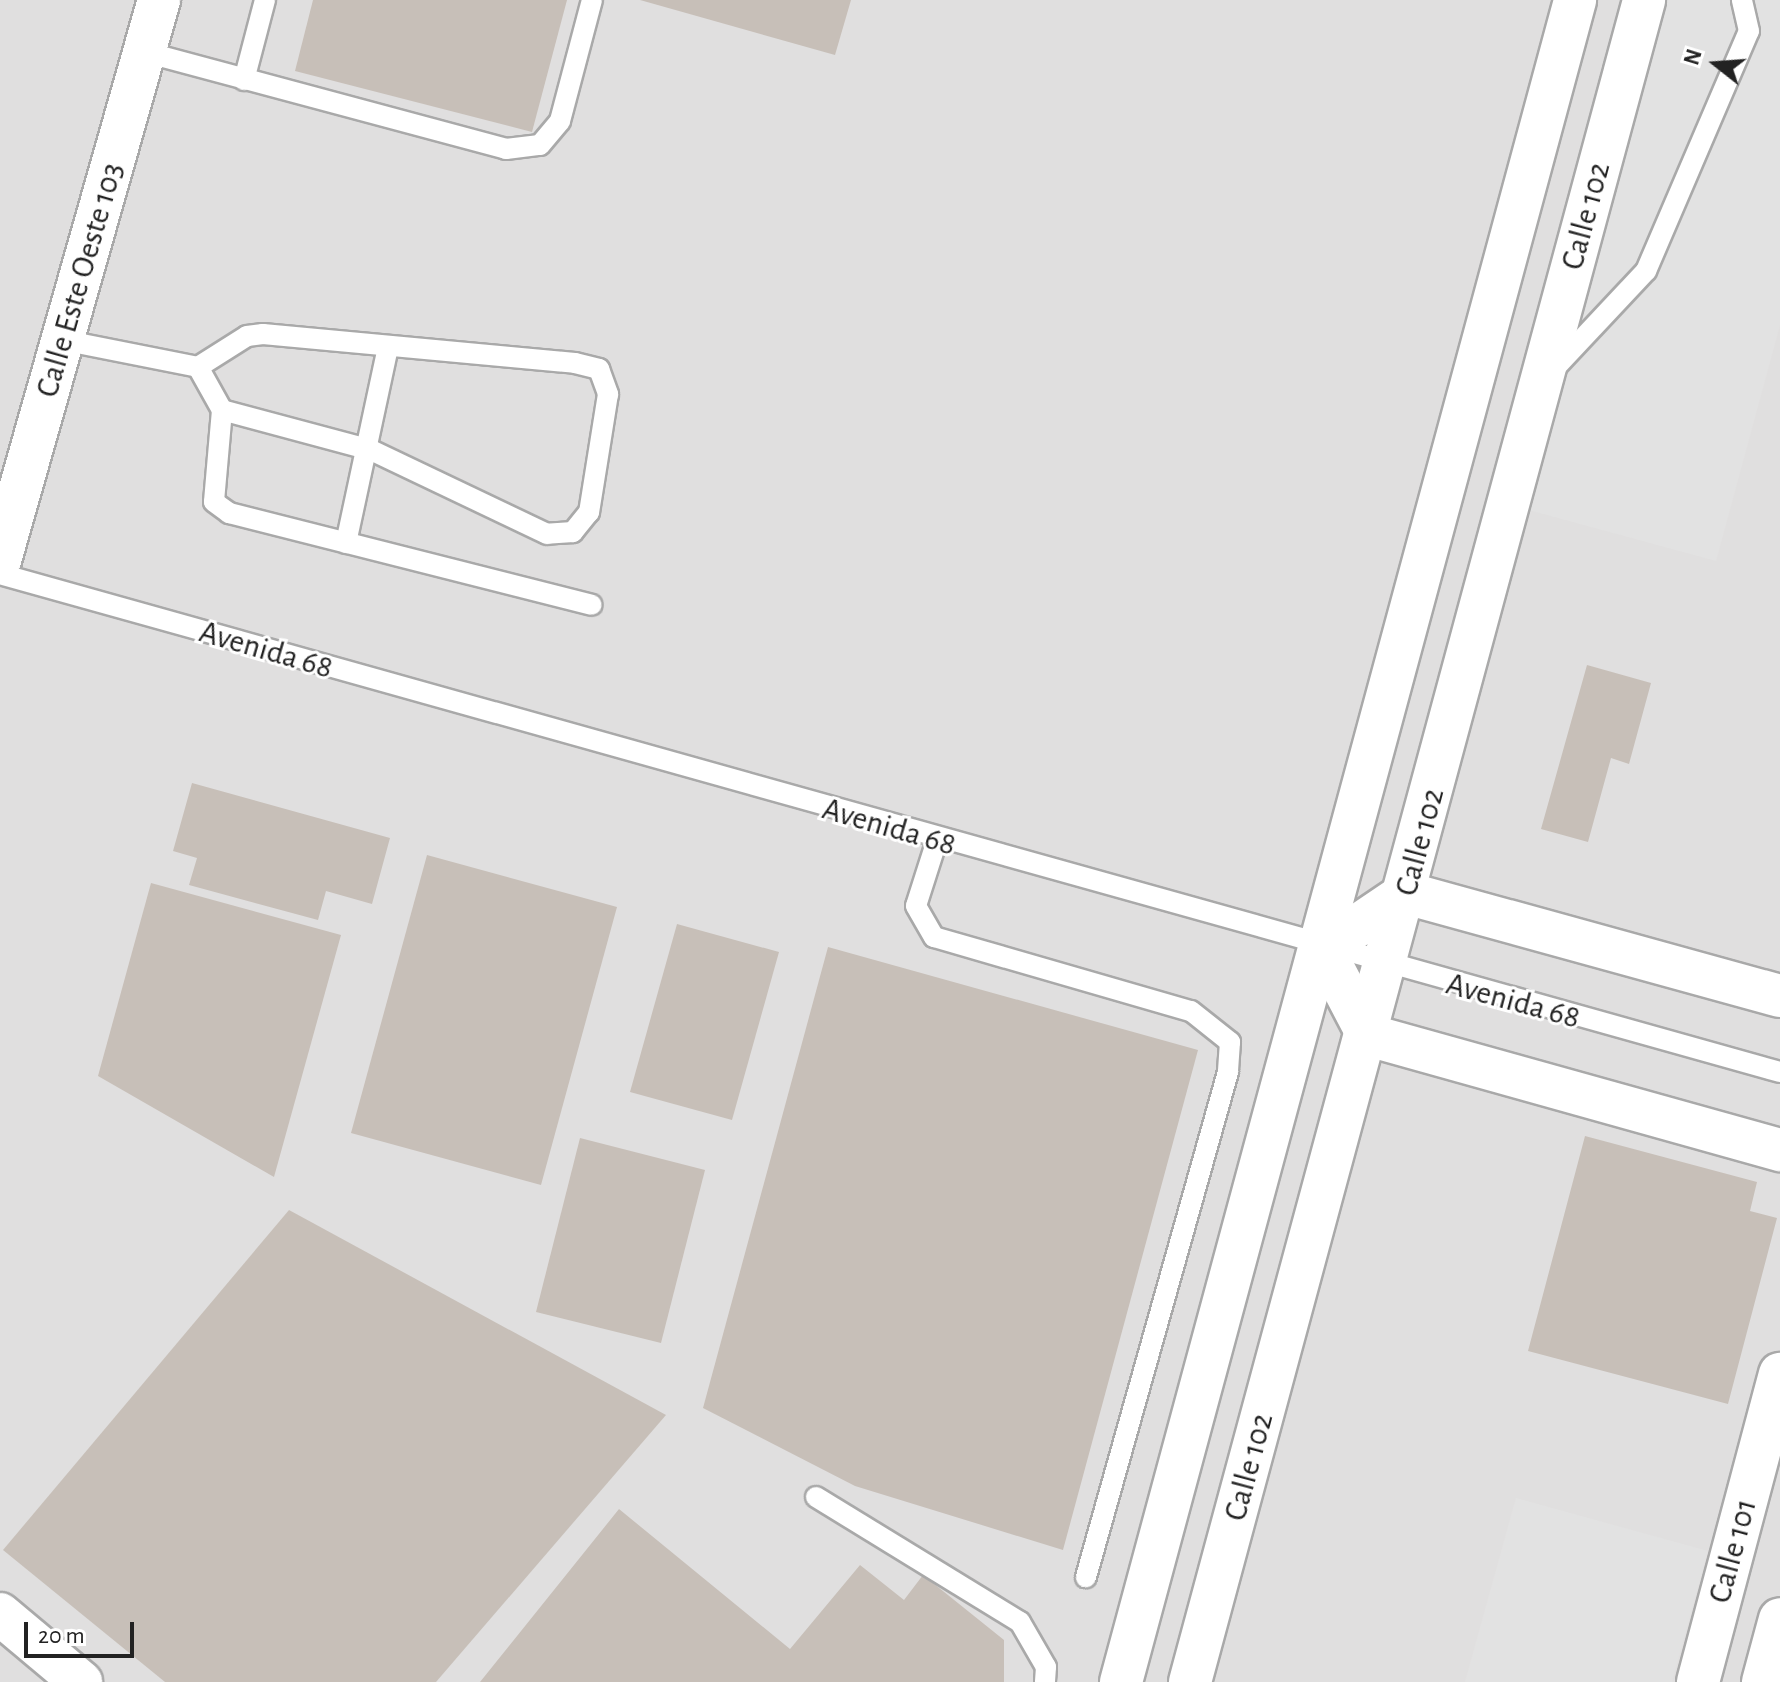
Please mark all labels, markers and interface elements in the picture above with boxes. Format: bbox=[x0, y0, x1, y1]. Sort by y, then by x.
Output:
north arrow bbox=[1676, 24, 1756, 104]
text: N bbox=[1680, 46, 1706, 68]
street label: Calle Este Oeste 103 bbox=[28, 158, 132, 402]
street label: Calle 102 bbox=[1553, 158, 1619, 274]
street label: Avenida 68 bbox=[195, 613, 337, 687]
street label: Calle 102 bbox=[1387, 784, 1453, 900]
street label: Avenida 68 bbox=[818, 790, 960, 864]
street label: Avenida 68 bbox=[1442, 965, 1584, 1037]
street label: Calle 102 bbox=[1216, 1409, 1282, 1525]
street label: Calle 101 bbox=[1701, 1495, 1765, 1607]
scale bar bbox=[28, 1606, 138, 1656]
text: 20 m bbox=[38, 1624, 85, 1648]

